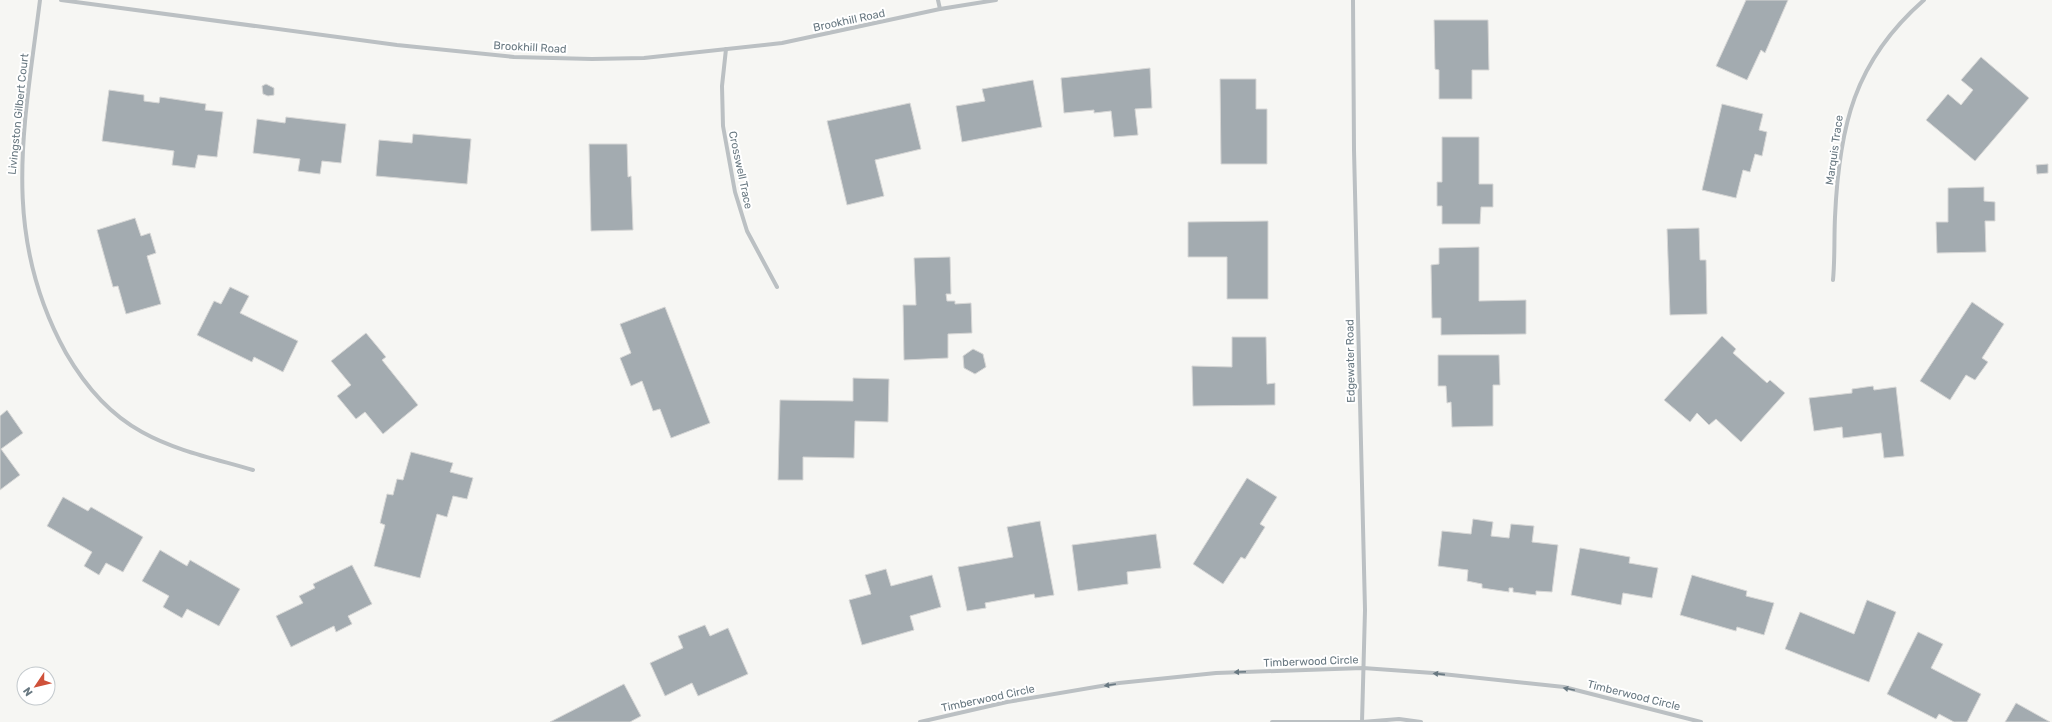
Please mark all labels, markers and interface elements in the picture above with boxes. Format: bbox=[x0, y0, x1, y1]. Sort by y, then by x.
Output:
street label: Brookhill Road bbox=[812, 7, 886, 34]
street label: Brookhill Road bbox=[493, 39, 567, 56]
street label: Livingston Gilbert Court bbox=[6, 52, 31, 175]
street label: Marquis Trace bbox=[1823, 114, 1846, 186]
street label: Crosswell Trace bbox=[726, 130, 755, 210]
street label: Edgewater Road bbox=[1343, 319, 1358, 403]
street label: Timberwood Circle bbox=[1263, 653, 1359, 670]
north arrow bbox=[16, 666, 56, 706]
one-way arrow bbox=[1233, 669, 1246, 675]
one-way arrow bbox=[1433, 671, 1445, 677]
street label: Timberwood Circle bbox=[1586, 678, 1682, 713]
street label: Timberwood Circle bbox=[940, 682, 1036, 715]
one-way arrow bbox=[1104, 682, 1117, 688]
text: N bbox=[21, 684, 36, 698]
one-way arrow bbox=[1562, 685, 1575, 691]

